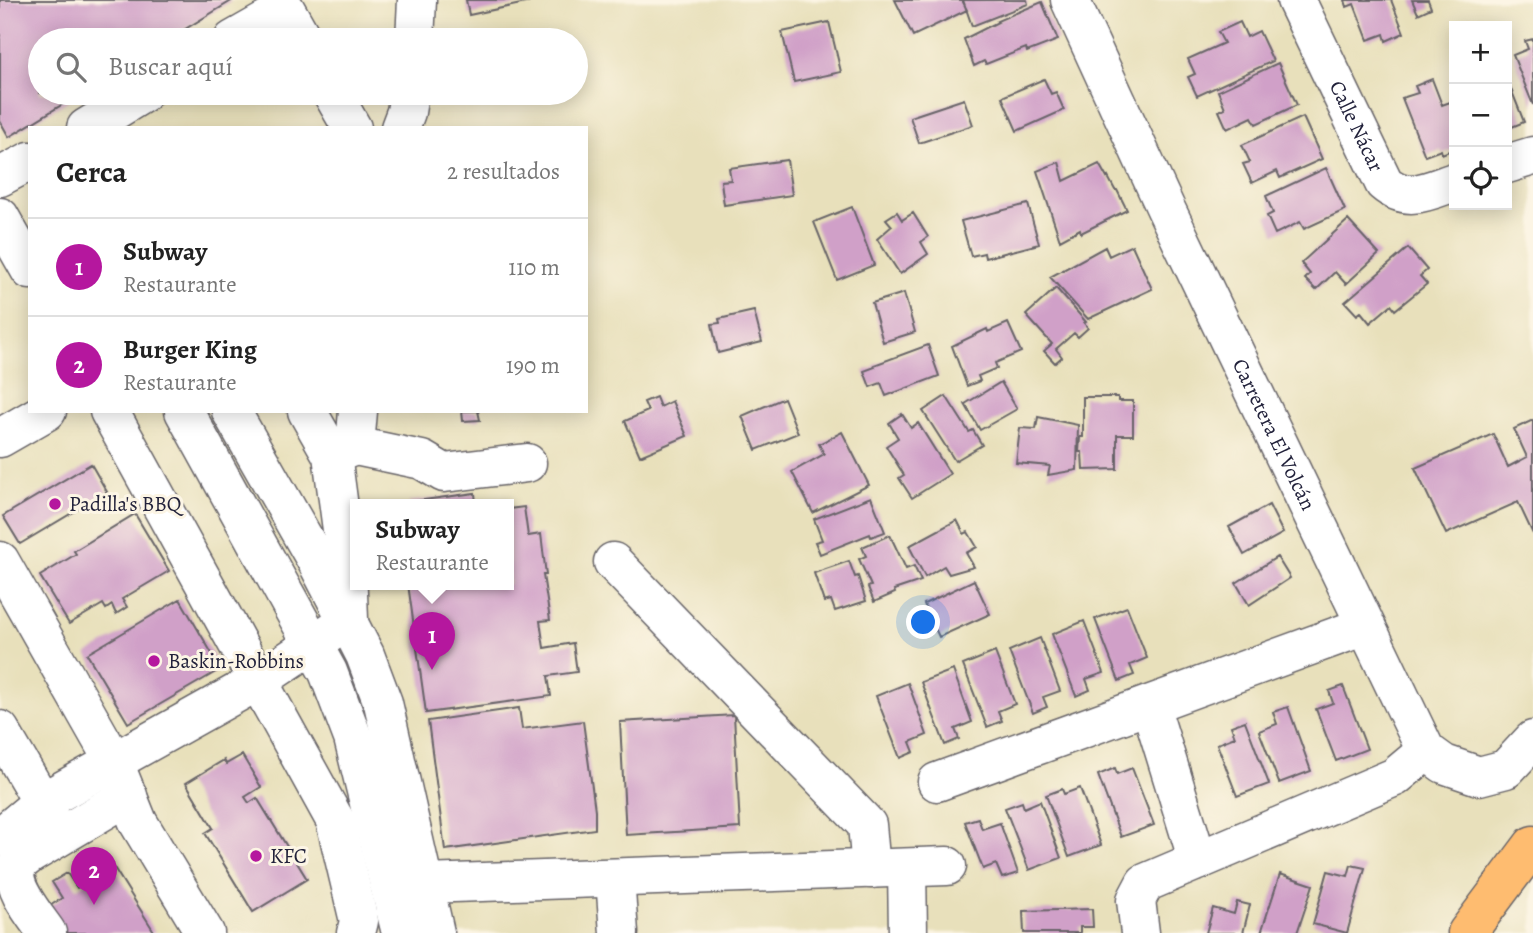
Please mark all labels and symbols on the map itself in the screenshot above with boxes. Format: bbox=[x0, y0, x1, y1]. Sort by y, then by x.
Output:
street label: Calle Nácar bbox=[1323, 76, 1390, 176]
street label: Carretera El Volcán bbox=[1226, 354, 1322, 515]
place label: Padilla's BBQ bbox=[69, 490, 184, 518]
marker: Padilla's BBQ bbox=[47, 496, 63, 512]
your location bbox=[906, 605, 940, 639]
pin: 1 bbox=[409, 612, 455, 670]
place label: Baskin-Robbins bbox=[168, 647, 304, 675]
marker: Baskin-Robbins bbox=[146, 653, 162, 669]
place label: KFC bbox=[270, 842, 307, 870]
pin: 2 bbox=[71, 847, 117, 905]
marker: KFC bbox=[248, 848, 264, 864]

